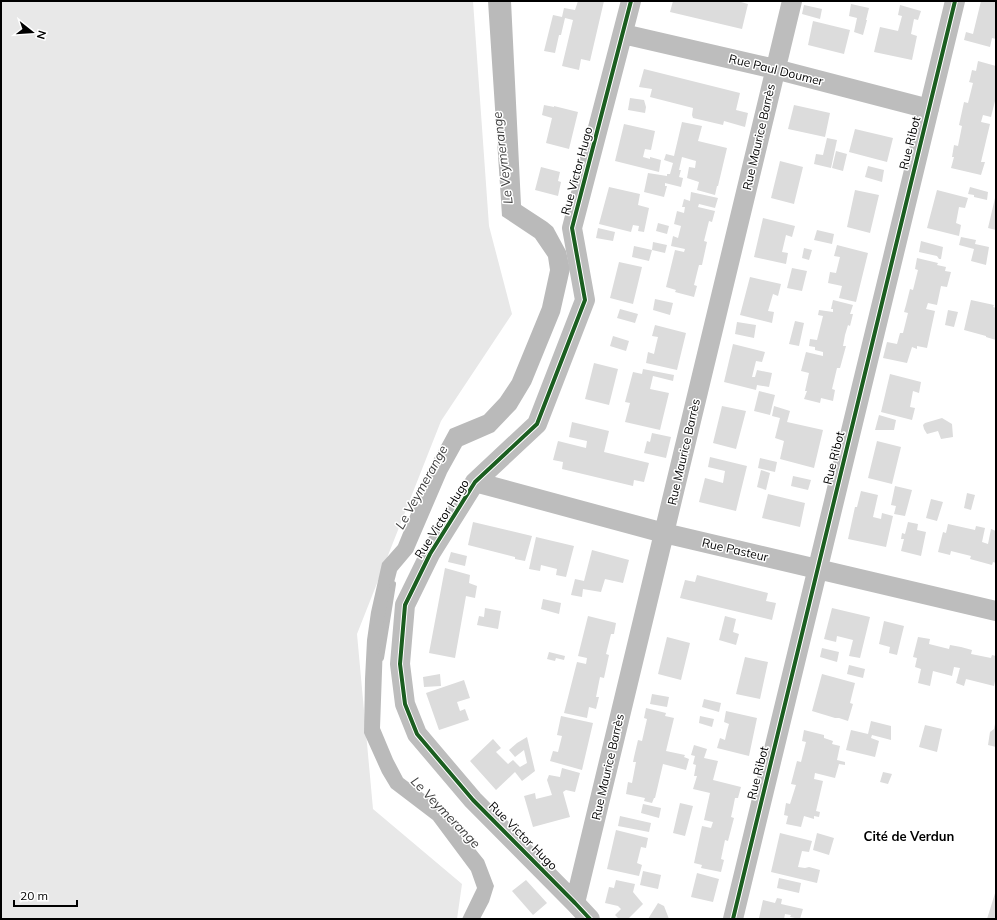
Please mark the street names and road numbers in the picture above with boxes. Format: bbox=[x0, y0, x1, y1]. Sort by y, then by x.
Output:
street label: Rue Paul Doumer bbox=[727, 51, 825, 89]
street label: Rue Maurice Barrès bbox=[739, 82, 778, 191]
street label: Rue Ribot bbox=[896, 115, 923, 171]
street label: Rue Victor Hugo bbox=[558, 125, 596, 217]
street label: Rue Maurice Barrès bbox=[664, 397, 703, 506]
street label: Rue Ribot bbox=[820, 430, 847, 486]
street label: Rue Victor Hugo bbox=[411, 476, 472, 561]
street label: Rue Pasteur bbox=[701, 535, 770, 565]
street label: Rue Maurice Barrès bbox=[588, 712, 627, 821]
street label: Rue Ribot bbox=[744, 745, 771, 801]
street label: Rue Victor Hugo bbox=[486, 798, 561, 873]

